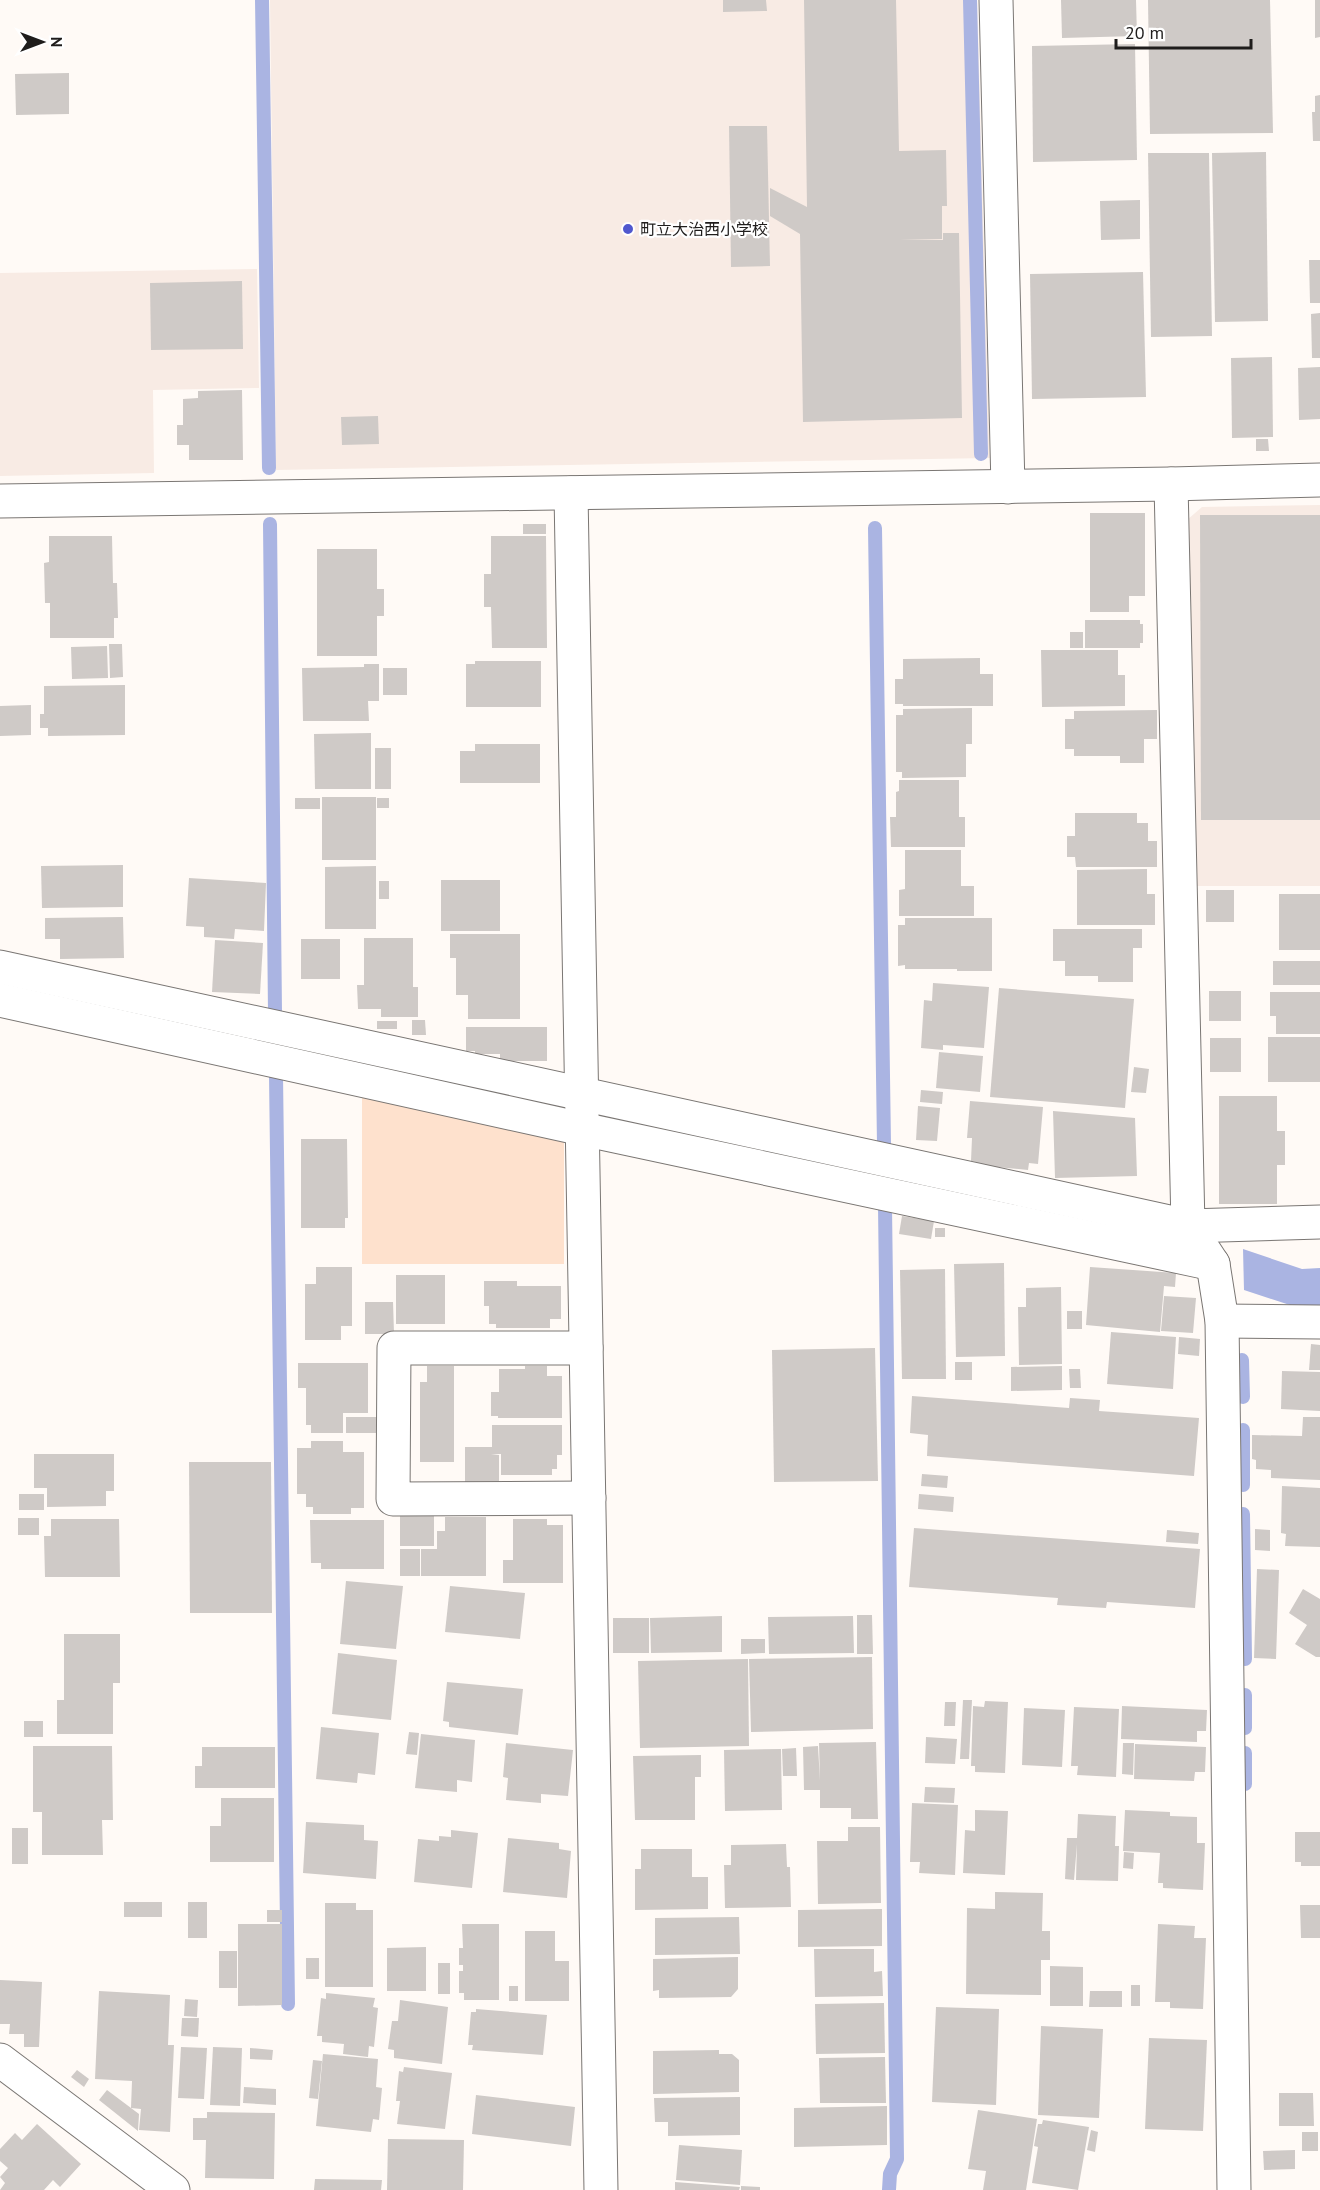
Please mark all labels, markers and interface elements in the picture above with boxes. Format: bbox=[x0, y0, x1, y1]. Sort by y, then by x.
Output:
north arrow bbox=[12, 12, 72, 72]
scale bar bbox=[1116, 12, 1251, 50]
text: 20 m bbox=[1125, 21, 1164, 44]
text: N bbox=[47, 37, 67, 47]
place label: 町立大治西小学校 bbox=[640, 219, 768, 239]
marker: 町立大治西小学校 bbox=[621, 222, 635, 236]

